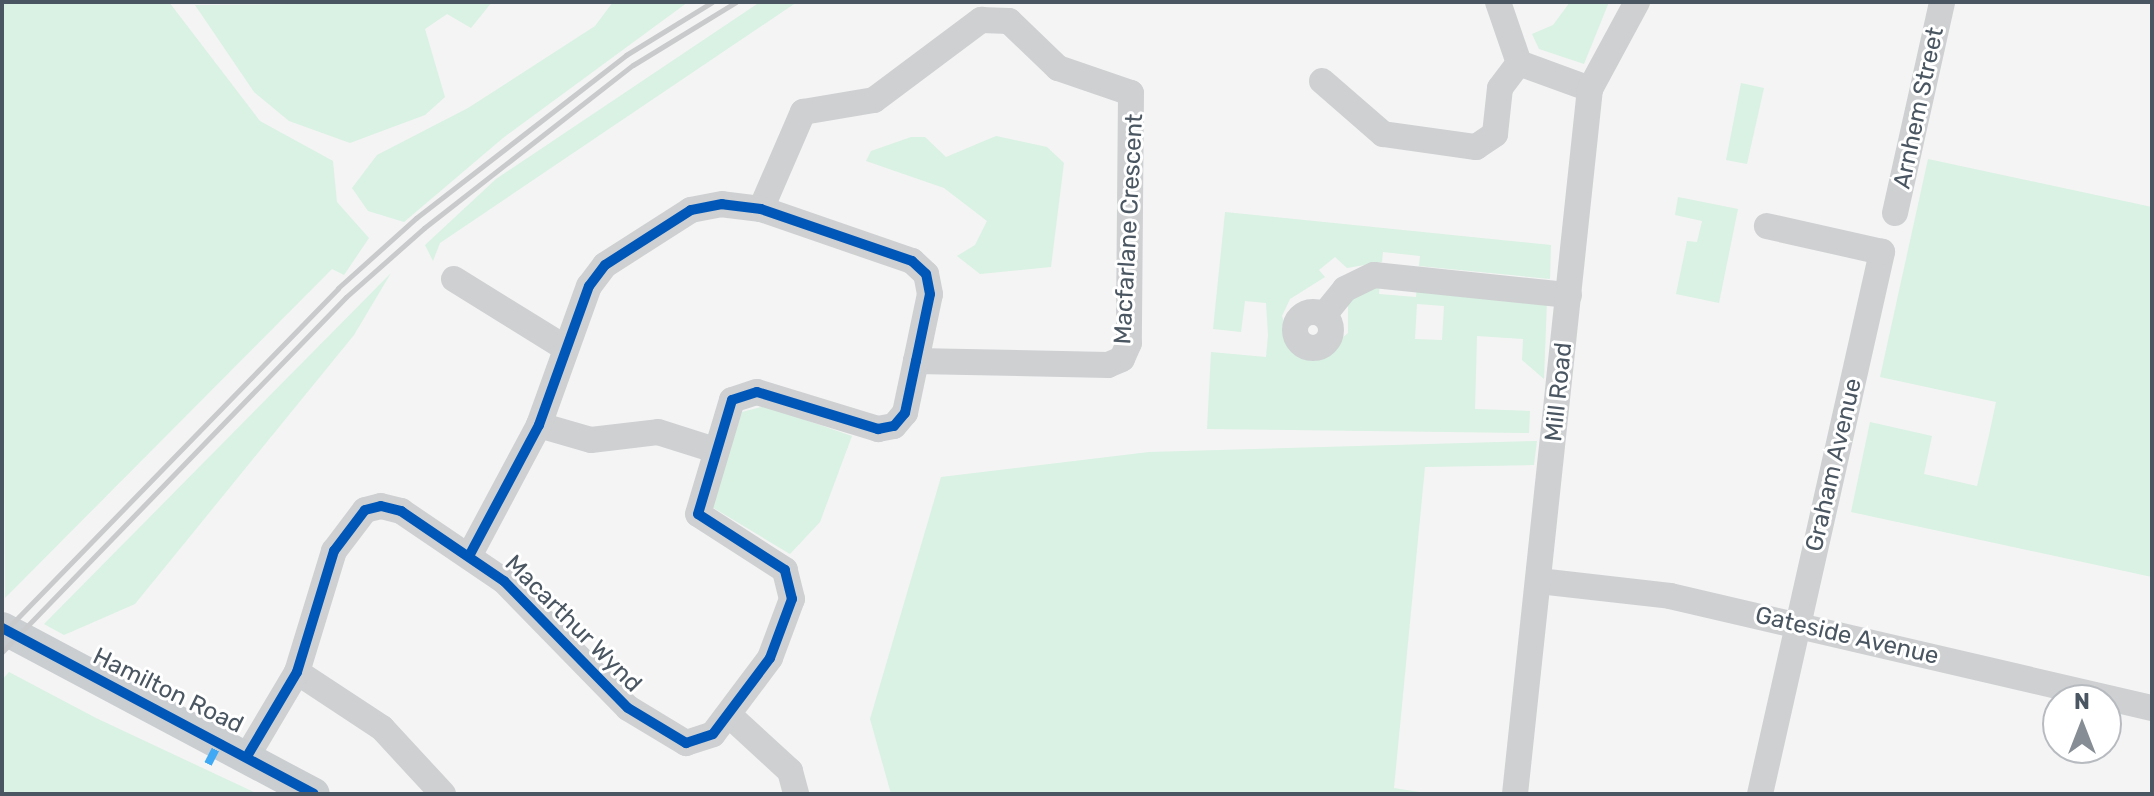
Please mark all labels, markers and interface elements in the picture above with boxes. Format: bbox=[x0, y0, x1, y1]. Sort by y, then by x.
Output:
street label: Arnhem Street bbox=[1888, 25, 1950, 191]
street label: Macfarlane Crescent bbox=[1109, 113, 1149, 345]
street label: Mill Road bbox=[1539, 341, 1579, 443]
street label: Graham Avenue bbox=[1800, 375, 1868, 555]
street label: Macarthur Wynd bbox=[498, 549, 648, 699]
street label: Gateside Avenue bbox=[1752, 601, 1942, 671]
street label: Hamilton Road bbox=[88, 642, 248, 740]
north arrow bbox=[2042, 684, 2122, 764]
text: N bbox=[2074, 688, 2090, 715]

